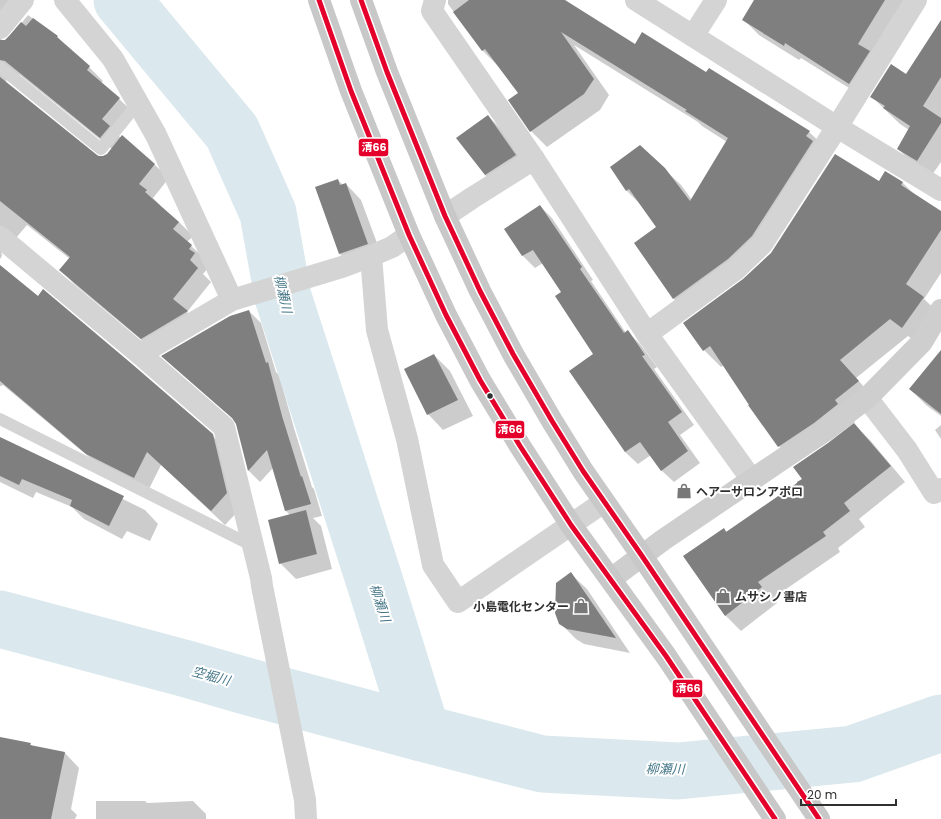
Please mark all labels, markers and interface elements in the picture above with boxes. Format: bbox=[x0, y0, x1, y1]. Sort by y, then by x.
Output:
line badge: 清66 bbox=[358, 138, 389, 157]
text: 清66 bbox=[361, 139, 387, 155]
water label: 柳瀬川 bbox=[269, 273, 297, 317]
unlabelled marker bbox=[485, 391, 495, 401]
line badge: 清66 bbox=[495, 420, 525, 439]
text: 清66 bbox=[497, 421, 523, 437]
shop icon: ヘアーサロンアポロ bbox=[675, 482, 693, 500]
place label: ヘアーサロンアポロ bbox=[696, 483, 803, 500]
water label: 柳瀬川 bbox=[365, 582, 396, 626]
shop icon: ムサシノ書店 bbox=[714, 587, 732, 605]
place label: ムサシノ書店 bbox=[735, 588, 807, 605]
shop icon: 小島電化センター bbox=[572, 597, 590, 615]
place label: 小島電化センター bbox=[473, 598, 569, 615]
water label: 空堀川 bbox=[190, 662, 234, 691]
line badge: 清66 bbox=[672, 679, 703, 698]
text: 清66 bbox=[675, 680, 701, 696]
water label: 柳瀬川 bbox=[645, 759, 687, 779]
scale bar bbox=[801, 781, 896, 807]
text: 20 m bbox=[807, 786, 837, 803]

